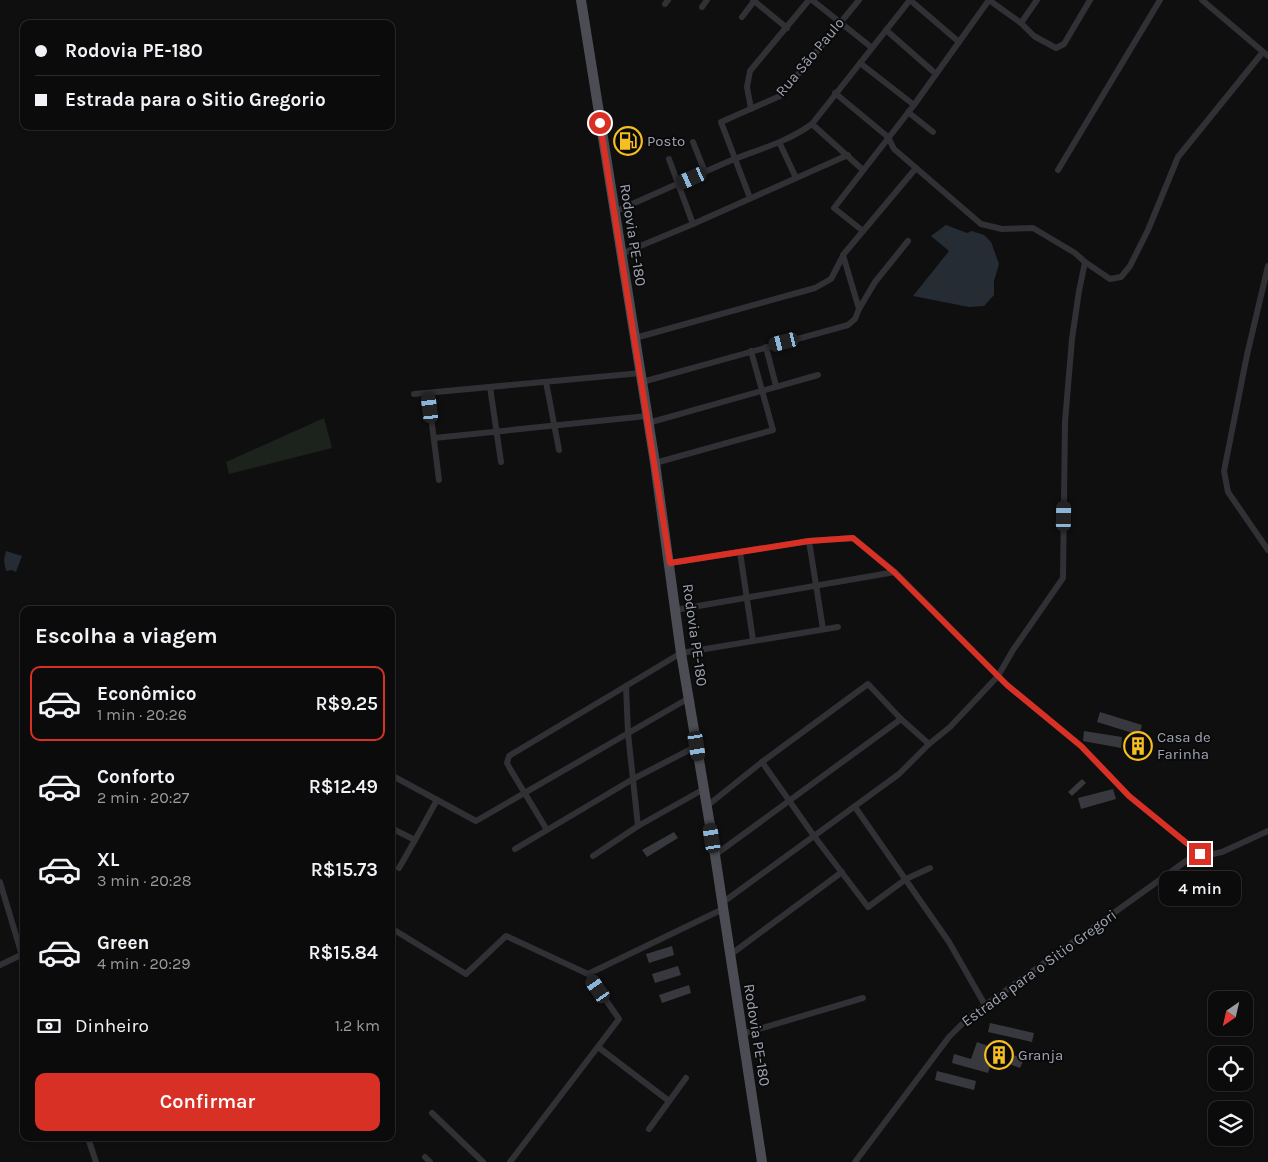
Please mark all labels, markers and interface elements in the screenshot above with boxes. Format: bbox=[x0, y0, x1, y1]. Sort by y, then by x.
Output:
street label: Rua São Paulo bbox=[772, 14, 848, 100]
text: Rodovia PE-180 bbox=[65, 40, 203, 62]
text: Estrada para o Sitio Gregorio bbox=[65, 89, 326, 111]
route start bbox=[589, 112, 611, 134]
fuel station icon: Posto bbox=[613, 126, 643, 156]
place label: Posto bbox=[647, 132, 685, 150]
car bbox=[675, 165, 708, 191]
street label: Rodovia PE-180 bbox=[616, 183, 650, 288]
car bbox=[767, 331, 800, 353]
car bbox=[420, 392, 439, 424]
car bbox=[1056, 501, 1071, 531]
street label: Rodovia PE-180 bbox=[679, 583, 711, 688]
text: Escolha a viagem bbox=[35, 623, 218, 649]
icon: car bbox=[37, 681, 82, 726]
text: Econômico bbox=[97, 683, 197, 705]
text: R$9.25 bbox=[315, 693, 378, 715]
text: 1 min · 20:26 bbox=[97, 705, 187, 724]
place label: Casa de Farinha bbox=[1157, 728, 1211, 763]
car bbox=[687, 730, 706, 762]
building icon: Casa de Farinha bbox=[1123, 731, 1153, 761]
icon: car bbox=[37, 764, 82, 809]
text: Conforto bbox=[97, 766, 175, 788]
text: R$12.49 bbox=[309, 776, 378, 798]
text: 2 min · 20:27 bbox=[97, 788, 189, 807]
car bbox=[702, 822, 721, 854]
route end bbox=[1189, 843, 1211, 865]
icon: car bbox=[37, 847, 82, 892]
text: XL bbox=[97, 849, 119, 871]
text: R$15.73 bbox=[311, 859, 378, 881]
text: 3 min · 20:28 bbox=[97, 871, 192, 890]
callout: 4 min bbox=[1159, 872, 1241, 906]
text: 4 min bbox=[1178, 879, 1222, 898]
street label: Estrada para o Sitio Gregori bbox=[958, 906, 1120, 1030]
icon: car bbox=[37, 930, 82, 975]
text: Green bbox=[97, 932, 149, 954]
text: R$15.84 bbox=[308, 942, 378, 964]
text: 4 min · 20:29 bbox=[97, 954, 191, 973]
car bbox=[583, 972, 612, 1006]
street label: Rodovia PE-180 bbox=[740, 983, 774, 1088]
north arrow bbox=[1208, 991, 1252, 1036]
map controls bbox=[1208, 991, 1253, 1146]
icon: cash bbox=[35, 1012, 63, 1040]
text: Dinheiro bbox=[75, 1015, 149, 1037]
text: 1.2 km bbox=[335, 1016, 380, 1035]
building icon: Granja bbox=[984, 1040, 1014, 1070]
place label: Granja bbox=[1018, 1046, 1063, 1064]
button: locate bbox=[1208, 1046, 1253, 1091]
button: Confirmar bbox=[35, 1073, 380, 1131]
button: layers bbox=[1208, 1101, 1253, 1146]

